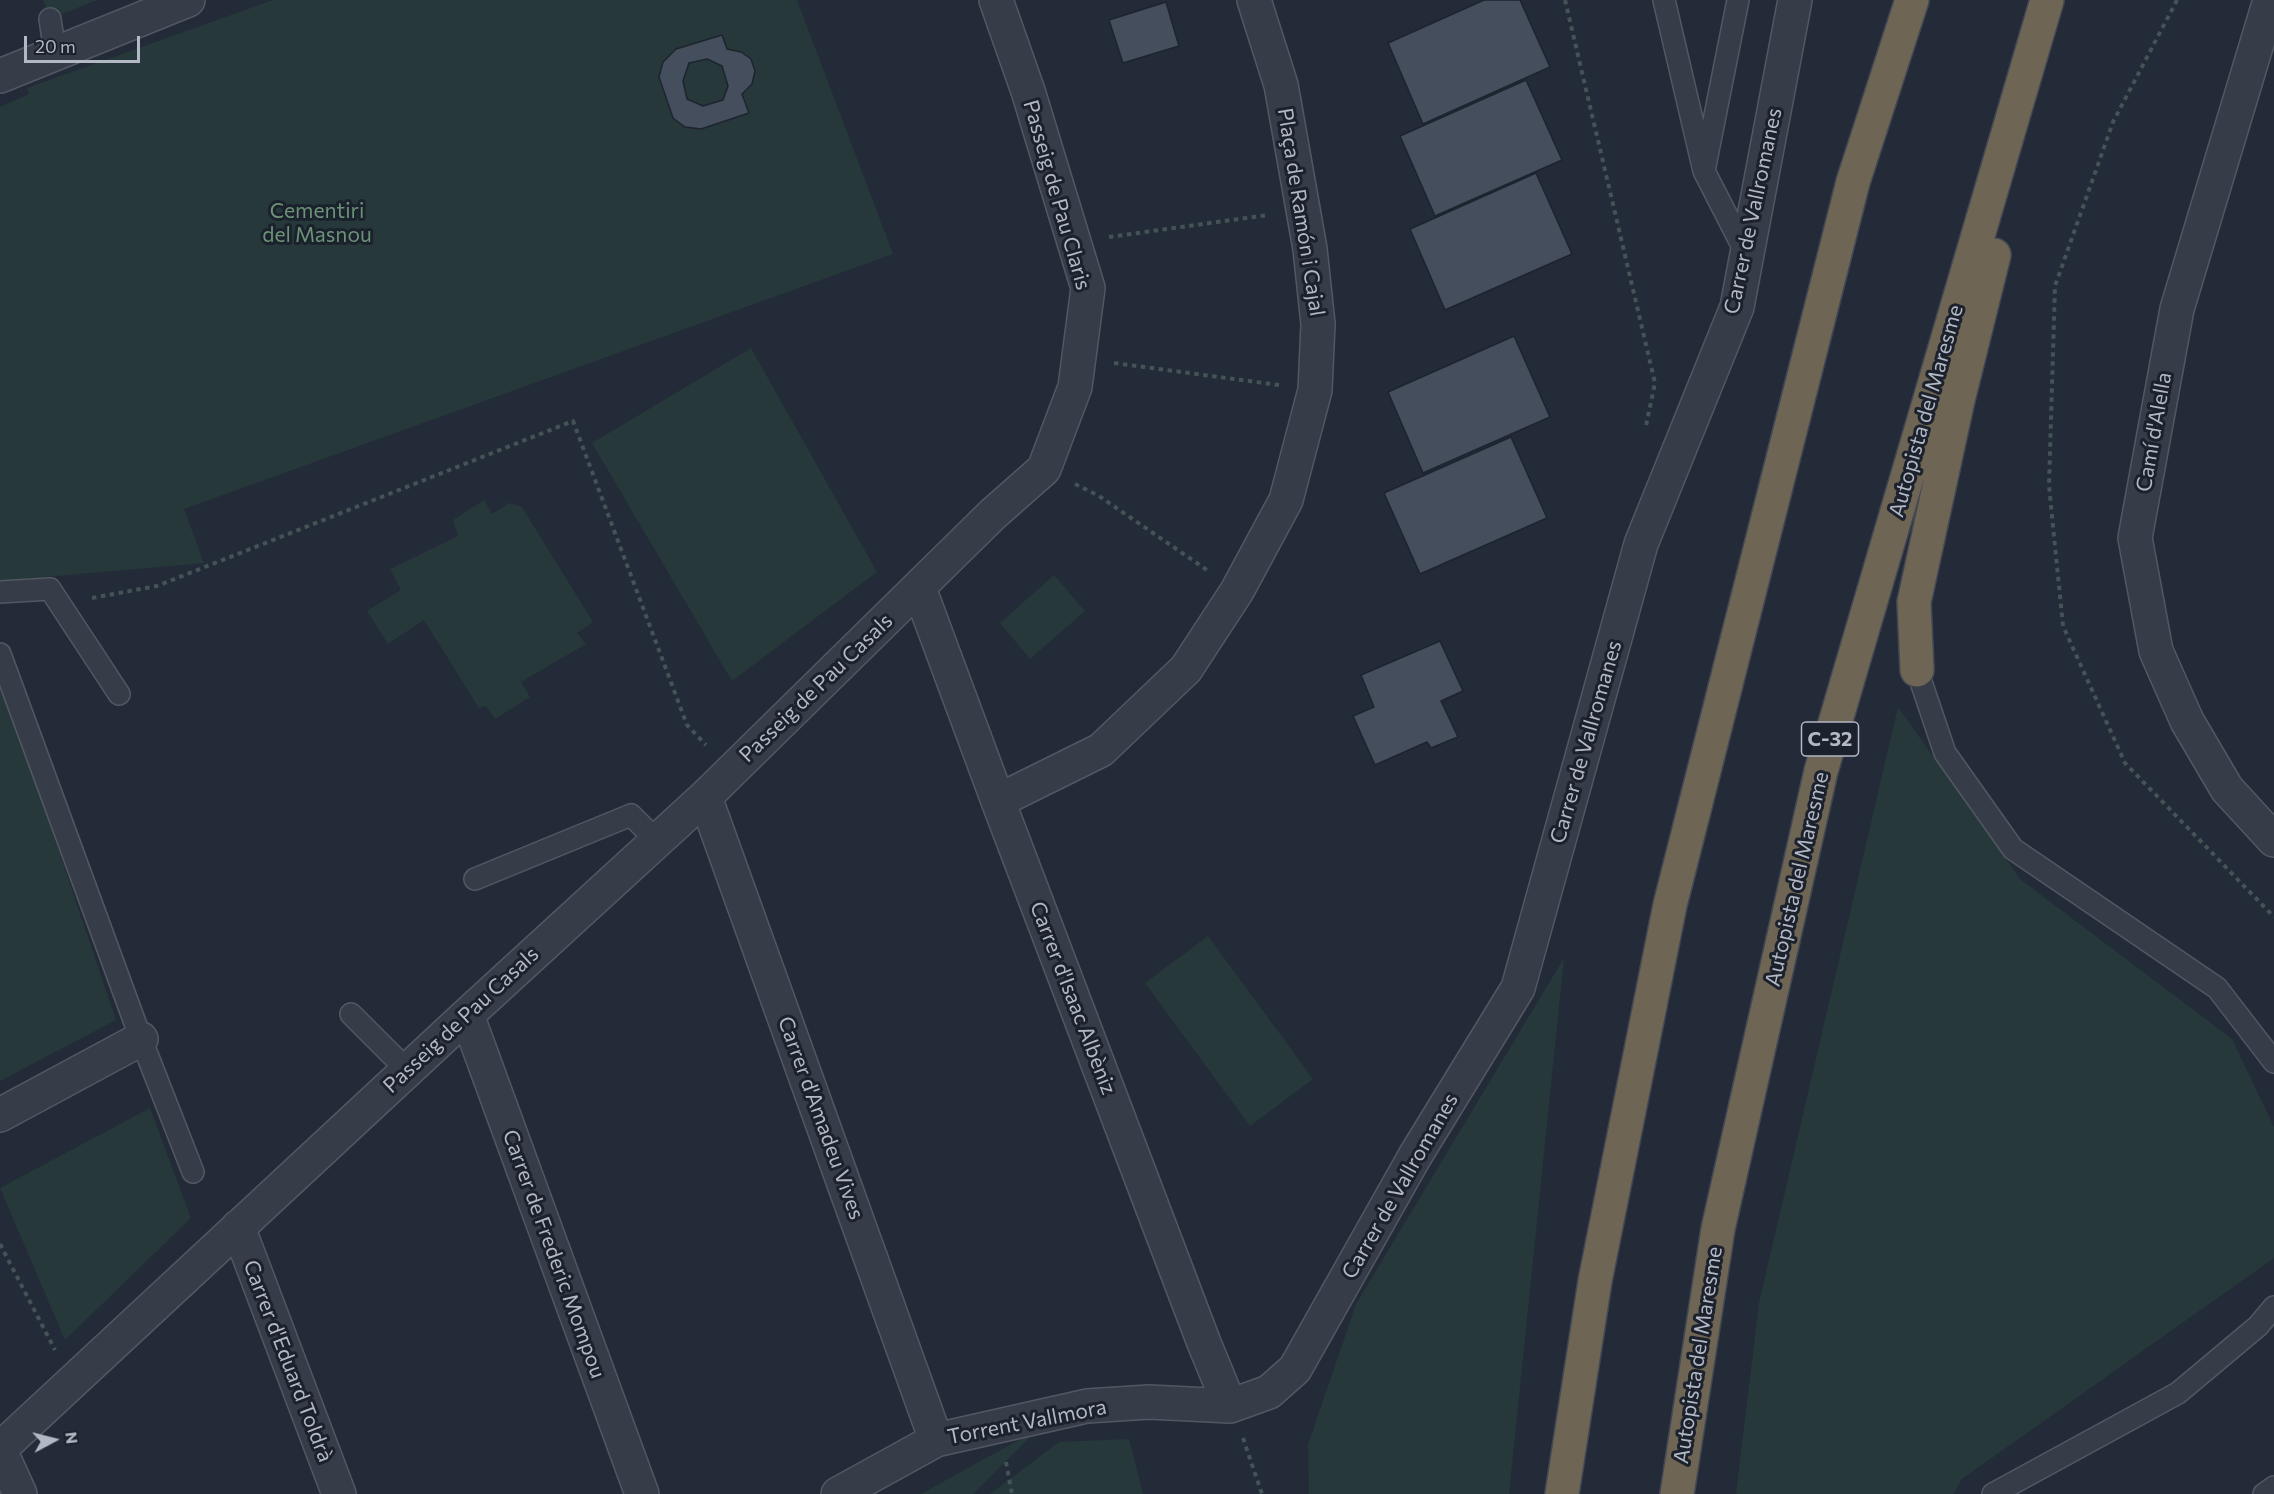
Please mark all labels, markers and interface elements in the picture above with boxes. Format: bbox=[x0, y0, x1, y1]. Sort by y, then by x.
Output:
scale bar bbox=[27, 24, 142, 62]
text: 20 m bbox=[35, 35, 76, 57]
street label: Passeig de Pau Claris bbox=[1018, 97, 1096, 293]
street label: Plaça de Ramón i Cajal bbox=[1272, 106, 1330, 318]
street label: Carrer de Vallromanes bbox=[1719, 106, 1787, 316]
park label: Cementiri del Masnou bbox=[262, 198, 372, 248]
street label: Autopista del Maresme bbox=[1884, 302, 1968, 520]
street label: Camí d'Alella bbox=[2131, 370, 2177, 494]
street label: Passeig de Pau Casals bbox=[734, 608, 898, 768]
street label: Carrer de Vallromanes bbox=[1545, 638, 1627, 846]
road number: C-32 bbox=[1802, 722, 1858, 756]
street label: Autopista del Maresme bbox=[1760, 769, 1834, 989]
street label: Carrer d'Isaac Albèniz bbox=[1025, 898, 1121, 1098]
street label: Passeig de Pau Casals bbox=[378, 942, 544, 1098]
street label: Carrer d'Amadeu Vives bbox=[773, 1013, 869, 1223]
street label: Carrer de Vallromanes bbox=[1337, 1089, 1463, 1283]
street label: Carrer de Frederic Mompou bbox=[497, 1126, 611, 1382]
street label: Autopista del Maresme bbox=[1668, 1245, 1728, 1465]
street label: Carrer d'Eduard Toldrà bbox=[238, 1257, 338, 1465]
street label: Torrent Vallmora bbox=[945, 1394, 1109, 1450]
north arrow bbox=[24, 1410, 84, 1470]
text: N bbox=[62, 1431, 83, 1445]

